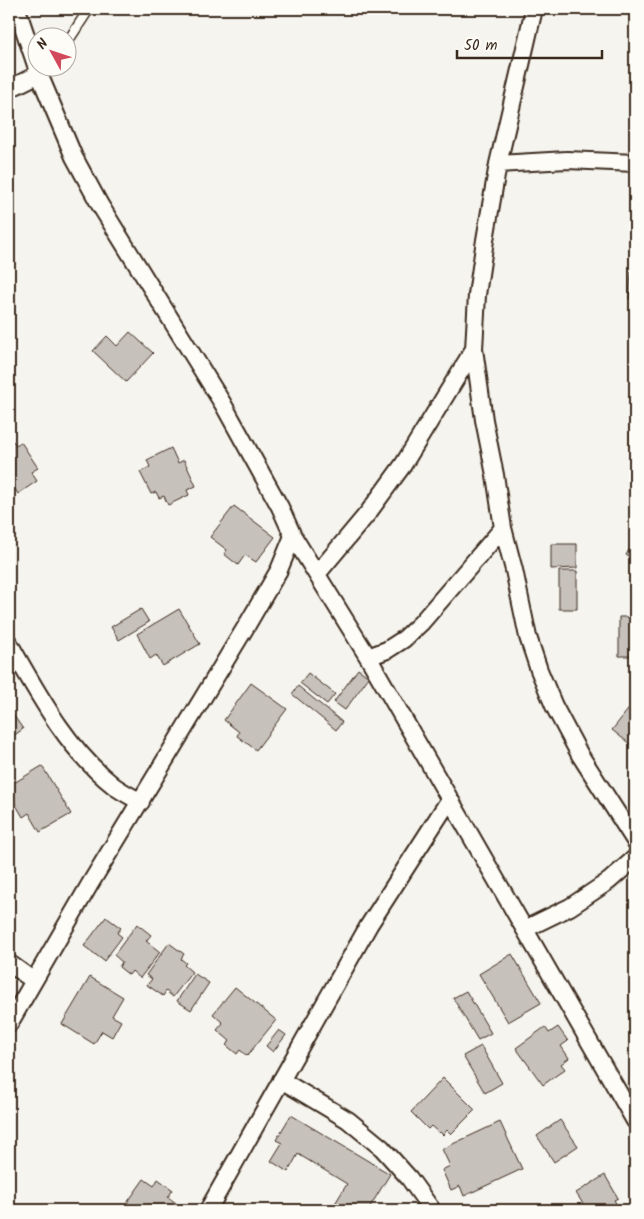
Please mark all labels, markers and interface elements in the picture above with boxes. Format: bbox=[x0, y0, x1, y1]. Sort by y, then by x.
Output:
north arrow bbox=[28, 28, 78, 78]
scale bar bbox=[457, 28, 602, 60]
text: N bbox=[32, 34, 54, 55]
text: 50 m bbox=[464, 34, 498, 58]

